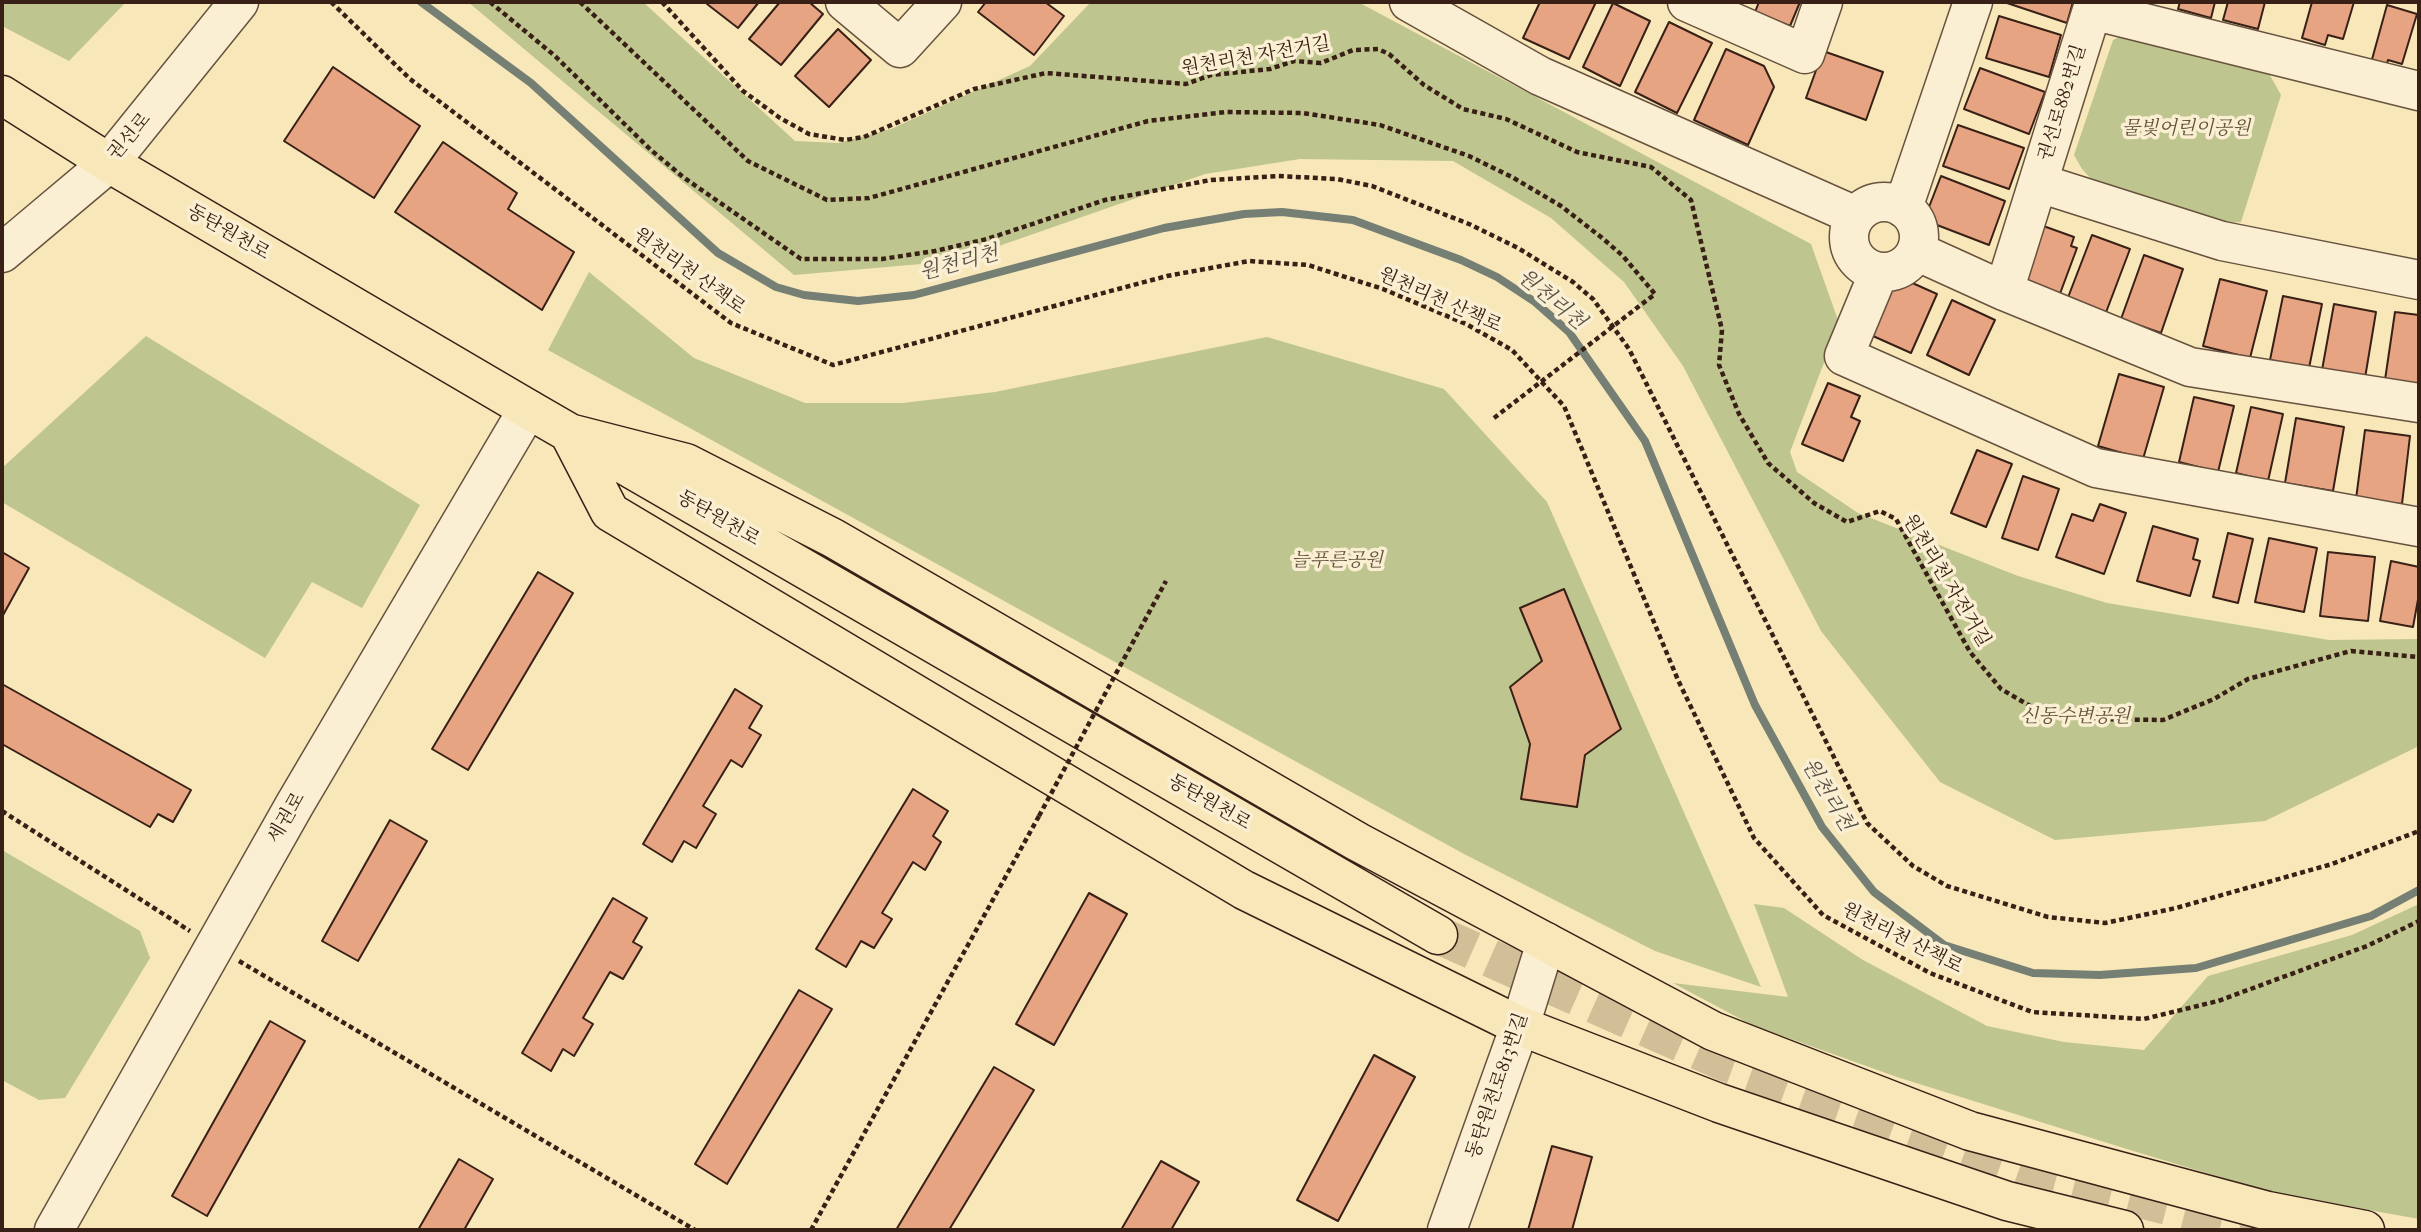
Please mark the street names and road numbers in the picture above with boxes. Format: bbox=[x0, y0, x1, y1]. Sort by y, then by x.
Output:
street label: 원천리천 자전거길 bbox=[1180, 33, 1332, 81]
street label: 권선로882번길 bbox=[2034, 42, 2092, 164]
street label: 권선로 bbox=[104, 109, 156, 165]
street label: 동탄원천로 bbox=[183, 200, 273, 266]
street label: 원천리천 산책로 bbox=[629, 224, 749, 320]
street label: 원천리천 산책로 bbox=[1375, 264, 1505, 338]
street label: 동탄원천로 bbox=[673, 486, 763, 552]
street label: 원천리천 자전거길 bbox=[1897, 510, 1995, 652]
street label: 동탄원천로 bbox=[1164, 770, 1254, 836]
street label: 세권로 bbox=[263, 788, 311, 848]
street label: 원천리천 산책로 bbox=[1838, 899, 1966, 979]
street label: 동탄원천로813번길 bbox=[1462, 1010, 1534, 1162]

